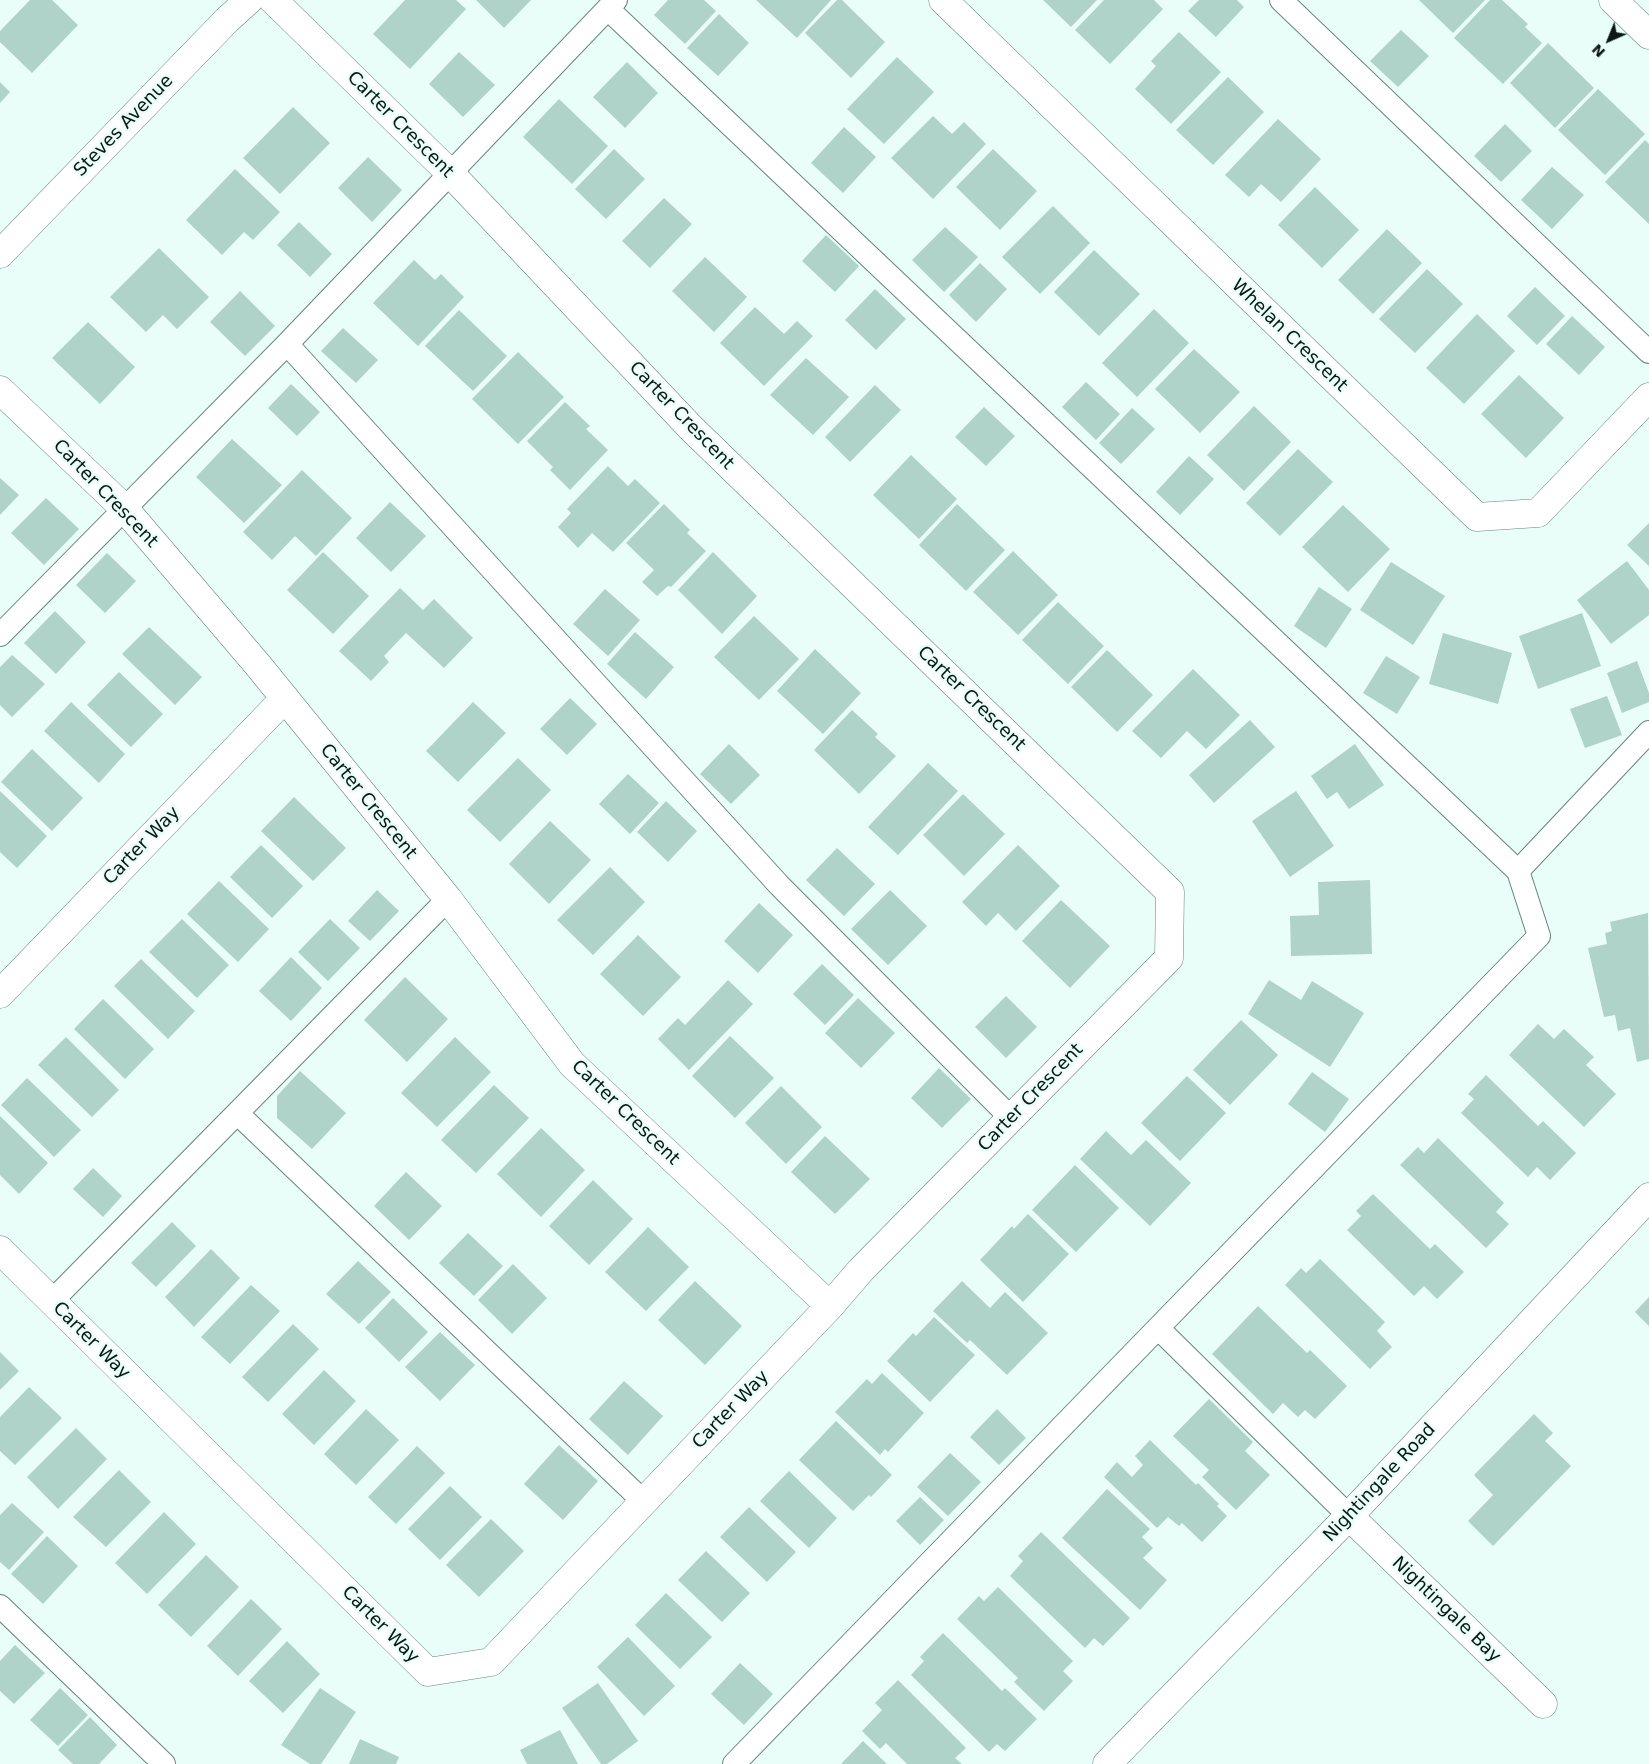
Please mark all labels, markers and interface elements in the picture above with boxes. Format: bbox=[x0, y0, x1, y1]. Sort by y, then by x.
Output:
north arrow bbox=[1584, 15, 1634, 65]
text: N bbox=[1589, 41, 1608, 61]
street label: Carter Crescent bbox=[342, 67, 458, 183]
street label: Steves Avenue bbox=[70, 71, 178, 181]
street label: Whelan Crescent bbox=[1227, 275, 1351, 397]
street label: Carter Crescent bbox=[624, 358, 738, 474]
street label: Carter Crescent bbox=[48, 436, 162, 552]
street label: Carter Crescent bbox=[913, 642, 1029, 756]
street label: Carter Crescent bbox=[315, 740, 421, 864]
street label: Carter Way bbox=[99, 802, 185, 890]
street label: Carter Crescent bbox=[974, 1040, 1088, 1156]
street label: Carter Crescent bbox=[567, 1056, 683, 1170]
street label: Carter Way bbox=[48, 1298, 134, 1384]
street label: Carter Way bbox=[688, 1366, 774, 1454]
street label: Nightingale Road bbox=[1320, 1419, 1440, 1547]
street label: Nightingale Bay bbox=[1387, 1553, 1505, 1667]
street label: Carter Way bbox=[337, 1582, 423, 1668]

